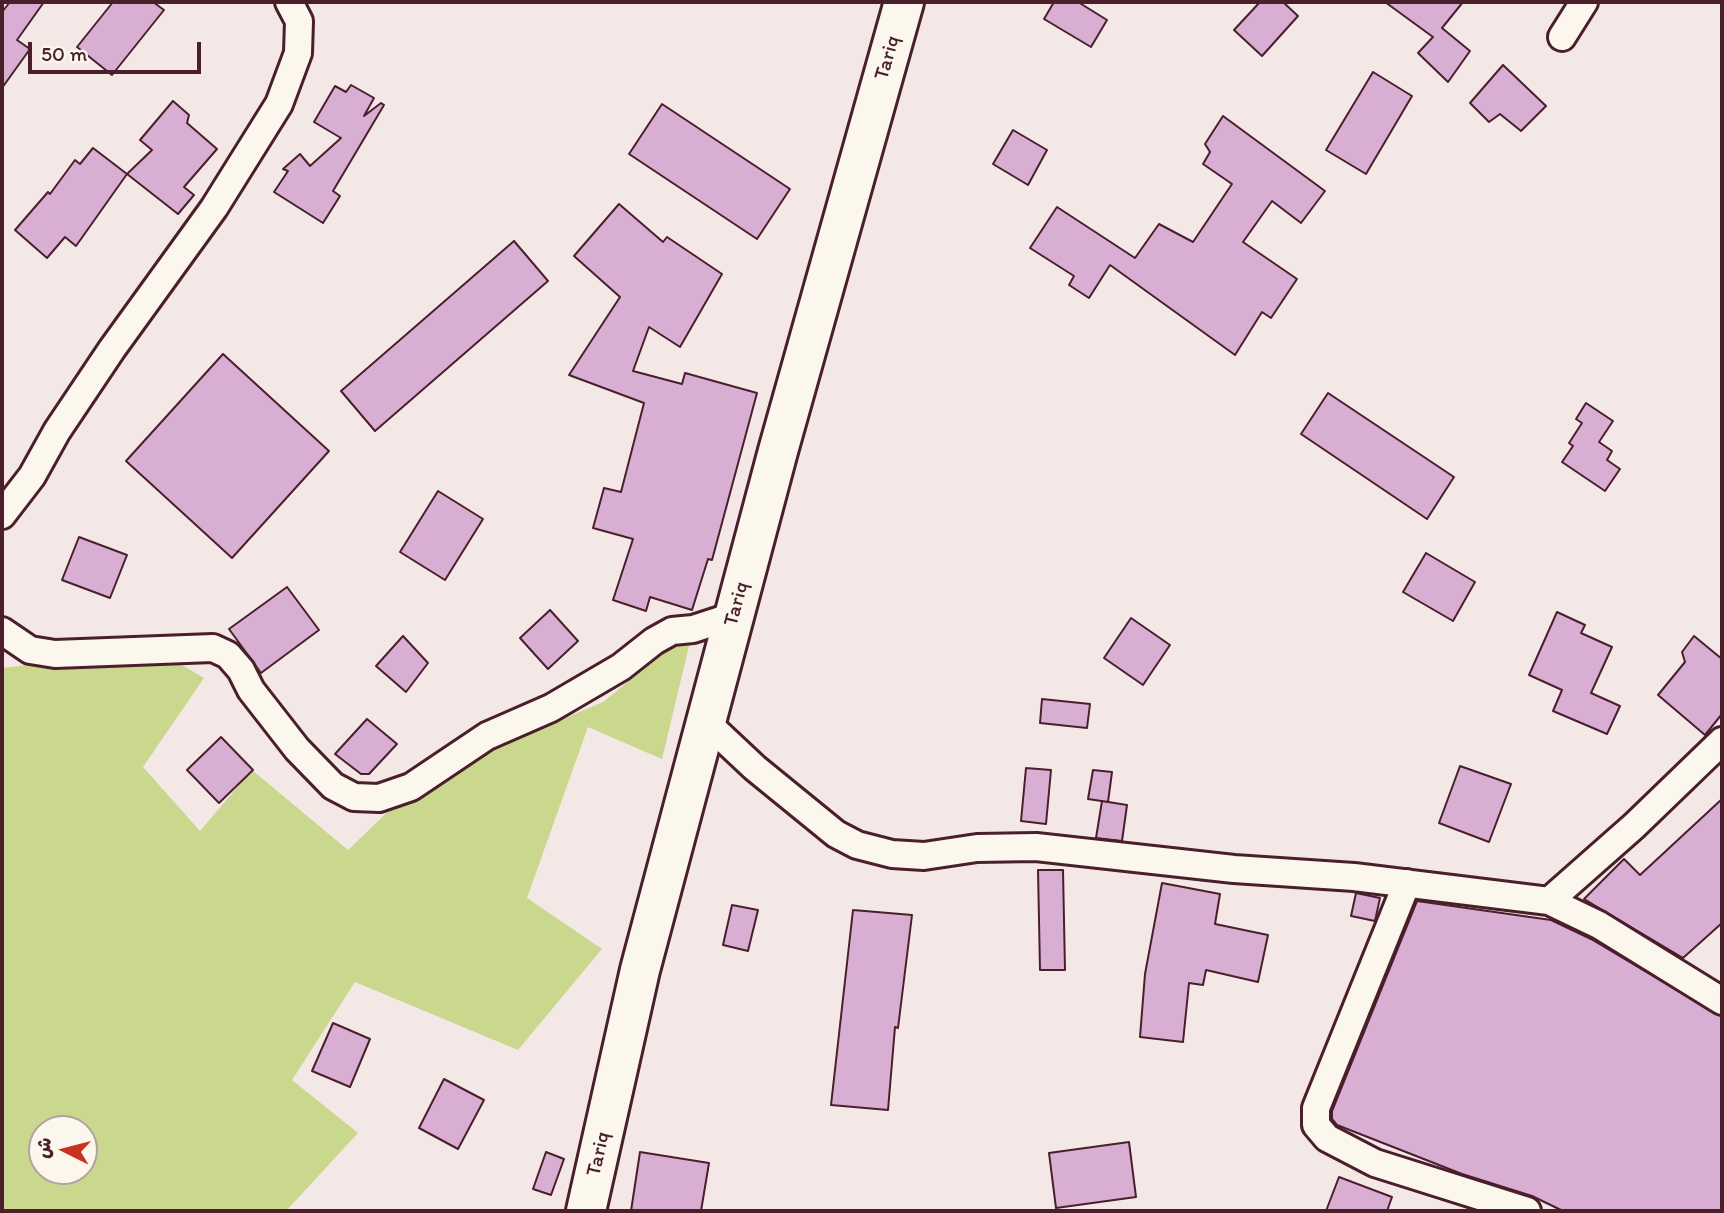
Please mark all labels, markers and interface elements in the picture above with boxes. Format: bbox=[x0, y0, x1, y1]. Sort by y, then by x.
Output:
scale bar bbox=[32, 28, 205, 72]
street label: Tariq bbox=[870, 33, 906, 83]
text: 50 m bbox=[41, 41, 87, 66]
street label: Tariq bbox=[719, 579, 755, 629]
north arrow bbox=[28, 1115, 98, 1185]
street label: Tariq bbox=[582, 1129, 616, 1179]
text: ش bbox=[31, 1136, 56, 1160]

